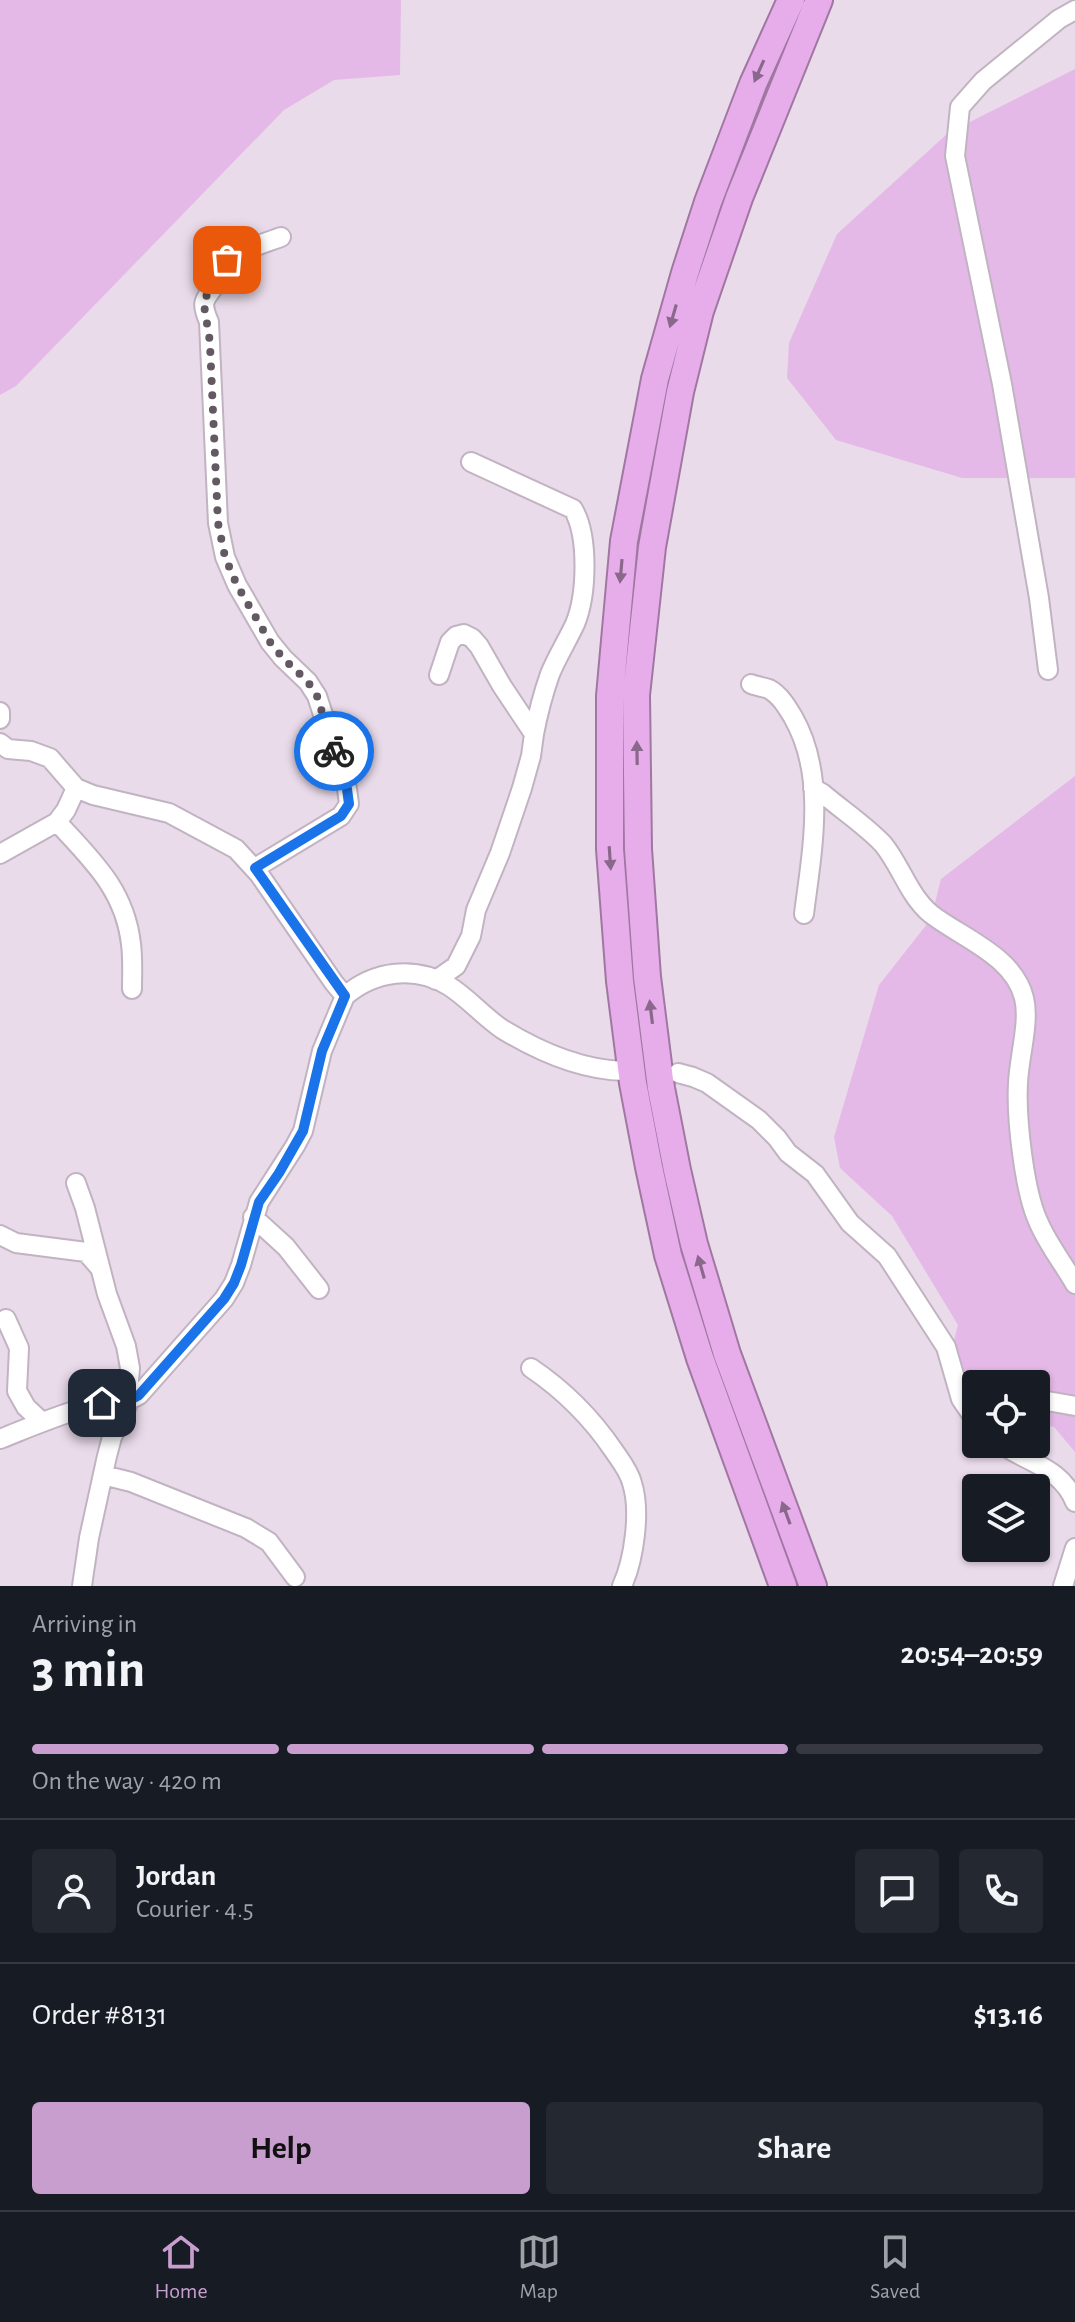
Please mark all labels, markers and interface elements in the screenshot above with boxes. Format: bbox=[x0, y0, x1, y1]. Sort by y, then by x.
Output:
one-way arrow bbox=[752, 59, 766, 83]
pin bbox=[193, 226, 261, 294]
icon: bag bbox=[205, 238, 249, 282]
one-way arrow bbox=[666, 305, 679, 329]
one-way arrow bbox=[615, 559, 628, 584]
courier bbox=[294, 711, 374, 791]
icon: bike bbox=[312, 729, 356, 773]
one-way arrow bbox=[631, 740, 643, 765]
one-way arrow bbox=[604, 846, 617, 871]
one-way arrow bbox=[645, 999, 658, 1024]
one-way arrow bbox=[694, 1255, 707, 1279]
pin bbox=[68, 1369, 136, 1437]
map controls bbox=[962, 1370, 1050, 1562]
button: locate bbox=[962, 1370, 1050, 1458]
icon: home bbox=[80, 1381, 124, 1425]
button: layers bbox=[962, 1474, 1050, 1562]
one-way arrow bbox=[779, 1501, 792, 1525]
text: Arriving in bbox=[32, 1611, 137, 1637]
text: 20:54–20:59 bbox=[900, 1639, 1043, 1669]
text: 3 min bbox=[32, 1644, 145, 1696]
text: On the way · 420 m bbox=[32, 1768, 222, 1794]
button: person bbox=[32, 1849, 116, 1933]
button: chat bbox=[855, 1849, 939, 1933]
button: phone bbox=[959, 1849, 1043, 1933]
text: Jordan bbox=[136, 1861, 216, 1891]
text: Courier · 4.5 bbox=[136, 1896, 254, 1922]
text: Order #8131 bbox=[32, 2000, 167, 2030]
text: $13.16 bbox=[974, 2000, 1043, 2030]
button: Help bbox=[32, 2102, 530, 2194]
button: Share bbox=[546, 2102, 1043, 2194]
tab: Home bbox=[155, 2230, 208, 2304]
tab: Map bbox=[517, 2230, 561, 2304]
tab: Saved bbox=[870, 2230, 920, 2304]

